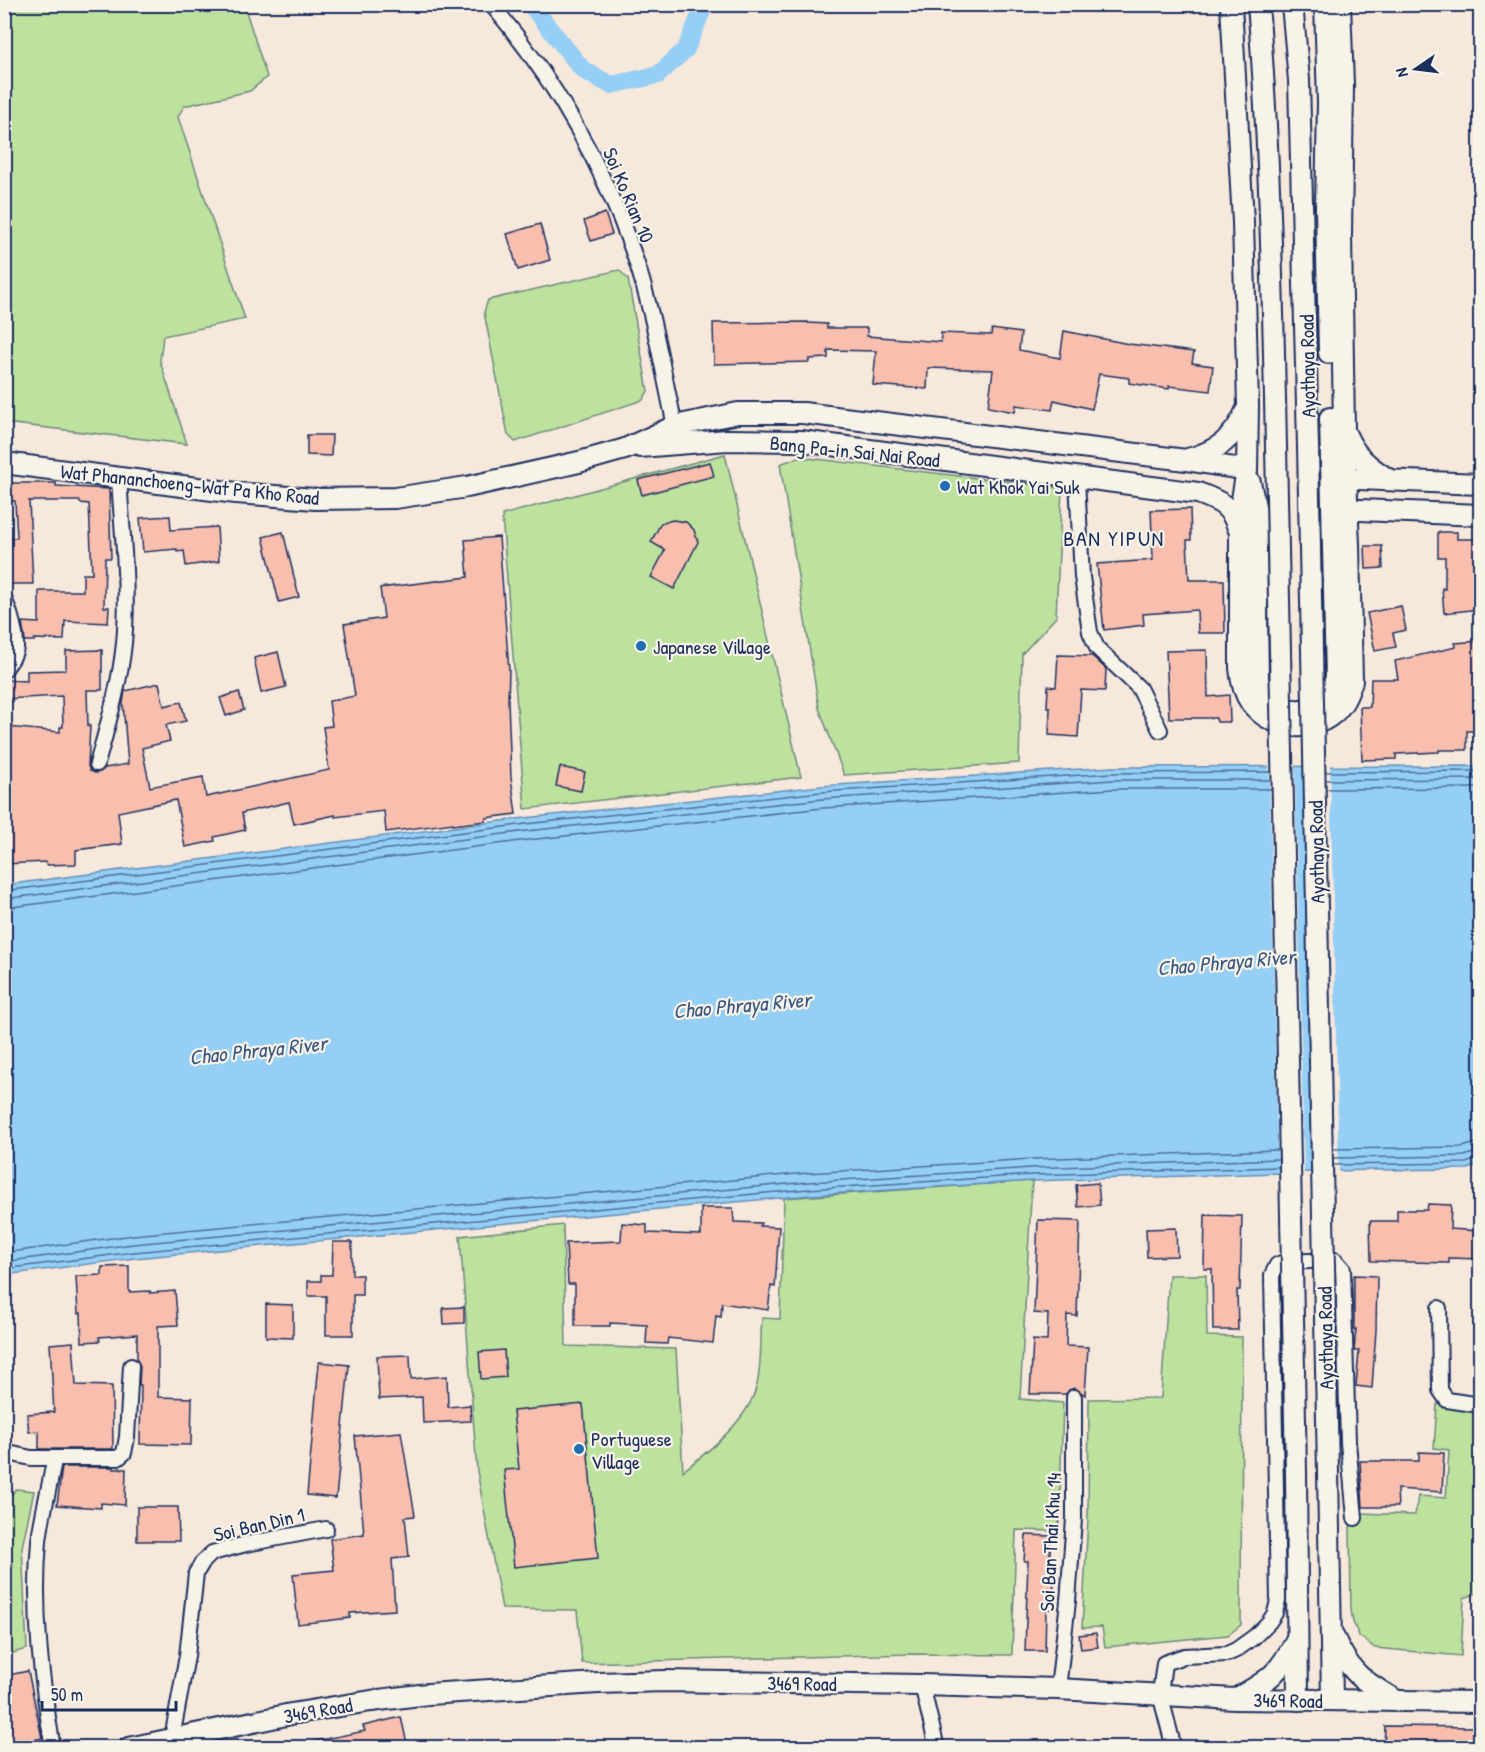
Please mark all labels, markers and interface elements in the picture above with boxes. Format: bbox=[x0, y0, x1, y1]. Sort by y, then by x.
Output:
north arrow bbox=[1386, 39, 1446, 99]
text: N bbox=[1390, 65, 1413, 79]
street label: Soi Ko Rian 10 bbox=[597, 143, 661, 247]
street label: Ayothaya Road bbox=[1293, 314, 1321, 418]
street label: Bang Pa-in Sai Nai Road bbox=[769, 429, 941, 473]
street label: Wat Phananchoeng-Wat Pa Kho Road bbox=[59, 457, 321, 511]
place label: Wat Khok Yai Suk bbox=[957, 473, 1080, 500]
marker: Wat Khok Yai Suk bbox=[938, 479, 952, 493]
district label: BAN YIPUN bbox=[1063, 523, 1165, 553]
place label: Japanese Village bbox=[653, 633, 771, 660]
marker: Japanese Village bbox=[634, 639, 648, 653]
street label: Ayothaya Road bbox=[1302, 800, 1330, 904]
water label: Chao Phraya River bbox=[1156, 941, 1299, 982]
water label: Chao Phraya River bbox=[672, 984, 815, 1025]
water label: Chao Phraya River bbox=[188, 1028, 331, 1072]
street label: Ayothaya Road bbox=[1311, 1286, 1339, 1390]
place label: Portuguese Village bbox=[591, 1425, 672, 1475]
marker: Portuguese Village bbox=[572, 1442, 586, 1456]
street label: Soi Ban Thai Khu 14 bbox=[1033, 1472, 1067, 1612]
street label: Soi Ban Din 1 bbox=[211, 1500, 307, 1548]
street label: 3469 Road bbox=[767, 1669, 837, 1697]
scale bar bbox=[42, 1674, 176, 1712]
text: 50 m bbox=[51, 1682, 83, 1707]
street label: 3469 Road bbox=[1253, 1686, 1323, 1714]
street label: 3469 Road bbox=[282, 1691, 355, 1729]

